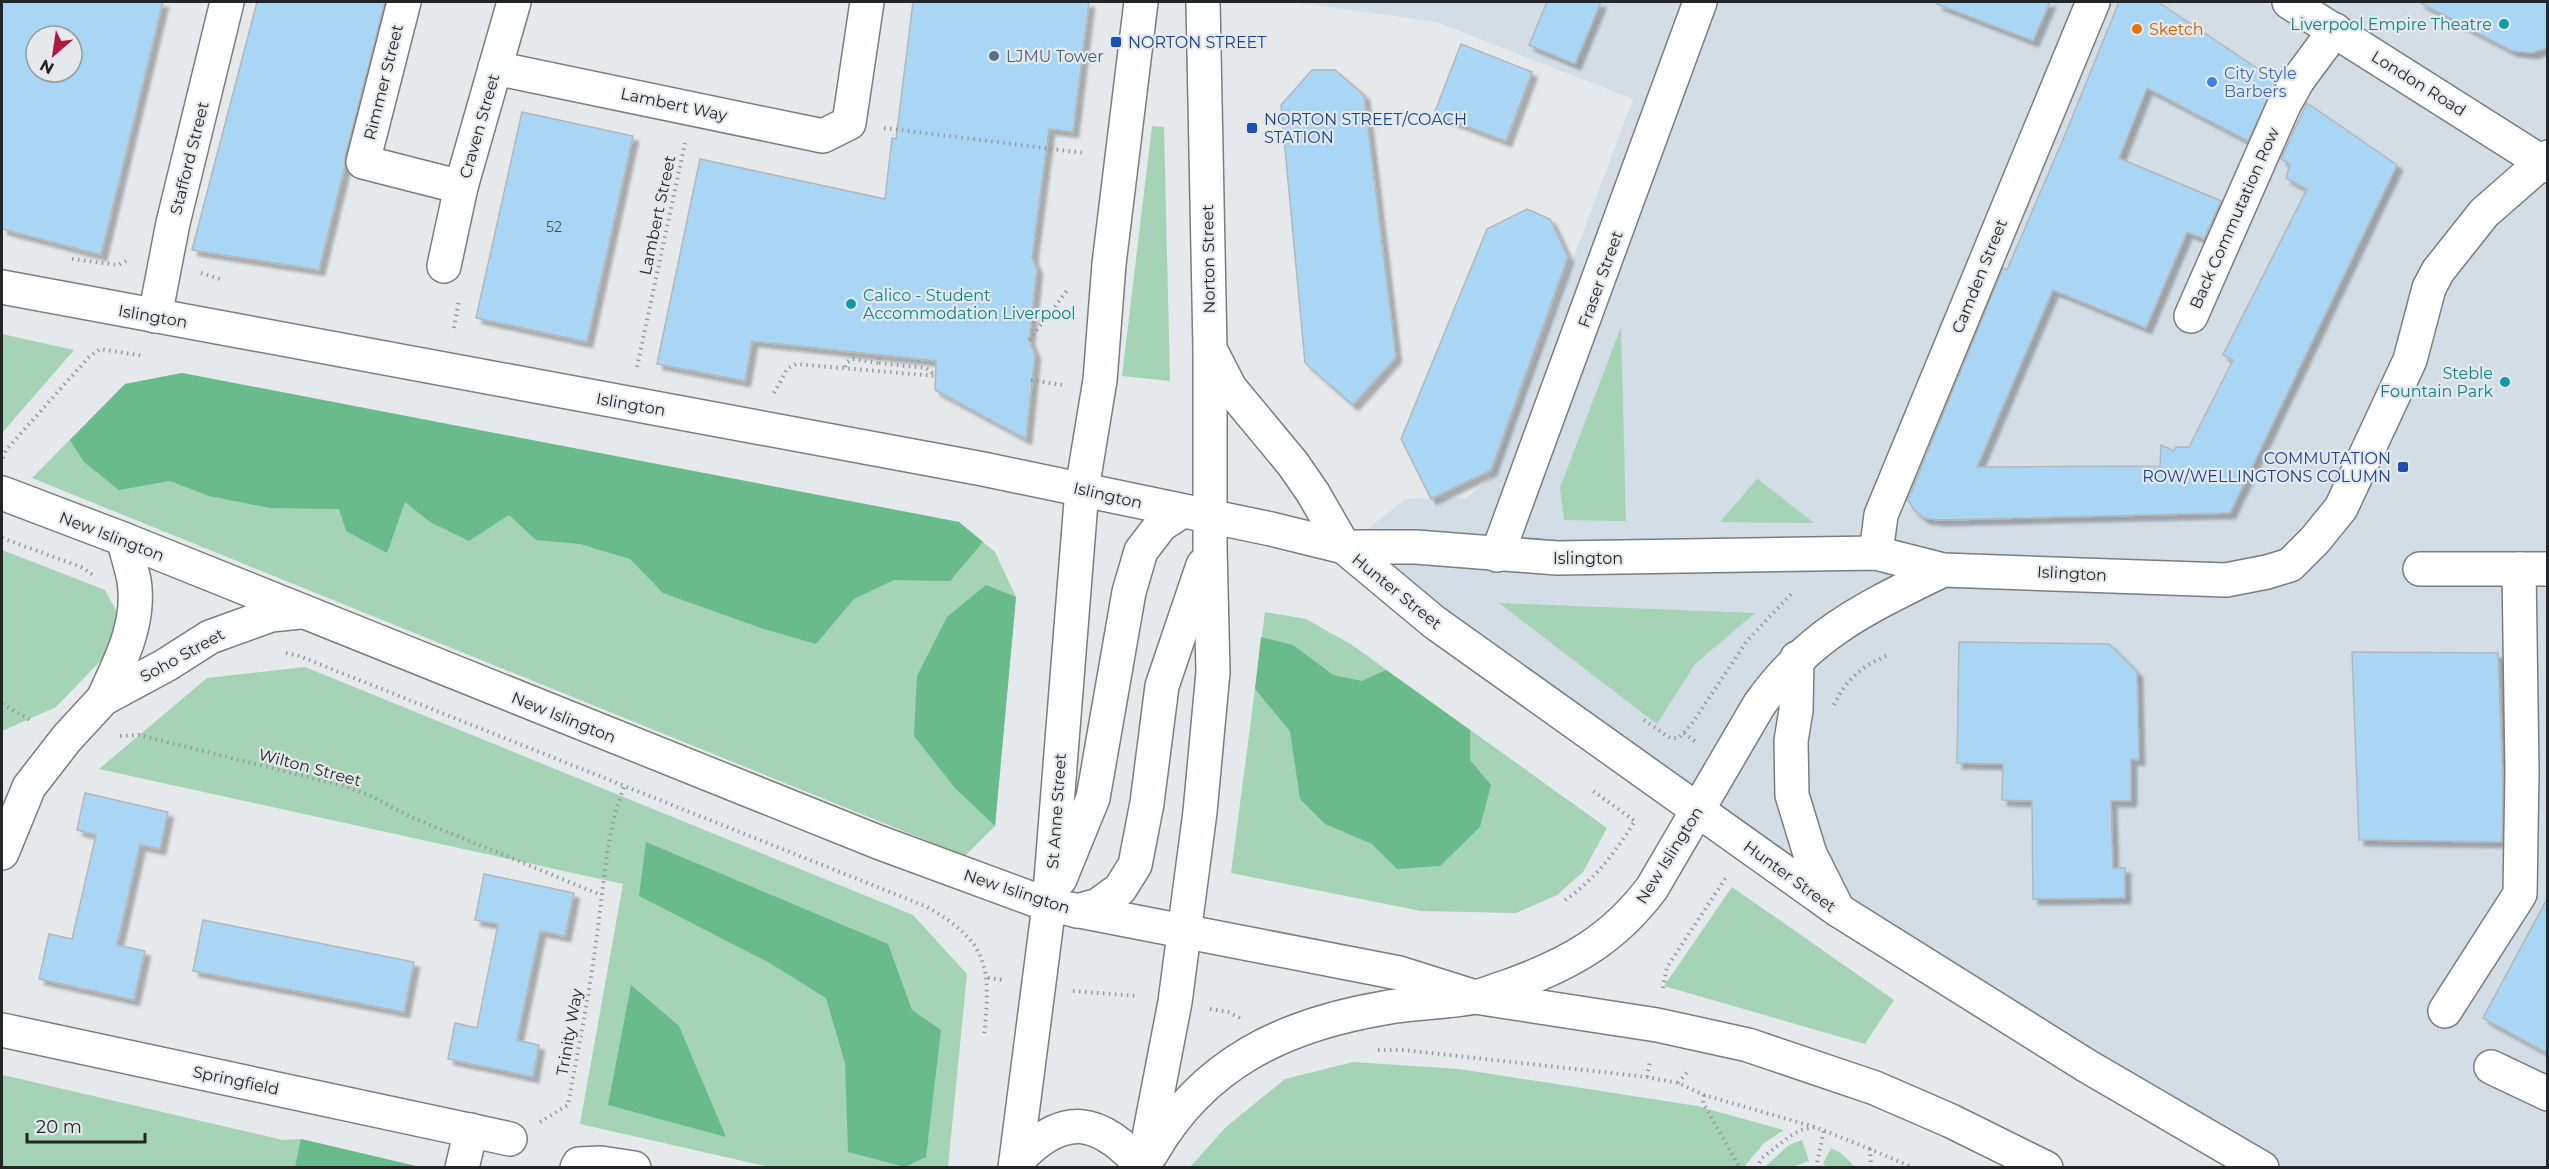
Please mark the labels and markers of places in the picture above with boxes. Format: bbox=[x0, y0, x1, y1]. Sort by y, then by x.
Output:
place label: Liverpool Empire Theatre bbox=[2290, 15, 2492, 34]
marker: Liverpool Empire Theatre bbox=[2497, 17, 2511, 31]
place label: Sketch bbox=[2149, 20, 2204, 39]
marker: Sketch bbox=[2130, 22, 2144, 36]
place label: NORTON STREET bbox=[1128, 33, 1267, 52]
marker: NORTON STREET bbox=[1109, 35, 1123, 49]
place label: LJMU Tower bbox=[1006, 47, 1104, 66]
marker: LJMU Tower bbox=[987, 49, 1001, 63]
place label: City Style Barbers bbox=[2224, 64, 2297, 101]
marker: City Style Barbers bbox=[2205, 75, 2219, 89]
place label: NORTON STREET/COACH STATION bbox=[1264, 110, 1467, 147]
marker: NORTON STREET/COACH STATION bbox=[1245, 121, 1259, 135]
place label: Calico - Student Accommodation Liverpool bbox=[863, 286, 1076, 323]
marker: Calico - Student Accommodation Liverpool bbox=[844, 297, 858, 311]
place label: Steble Fountain Park bbox=[2380, 364, 2493, 401]
marker: Steble Fountain Park bbox=[2498, 375, 2512, 389]
place label: COMMUTATION ROW/WELLINGTONS COLUMN bbox=[2142, 449, 2391, 486]
marker: COMMUTATION ROW/WELLINGTONS COLUMN bbox=[2396, 460, 2410, 474]

